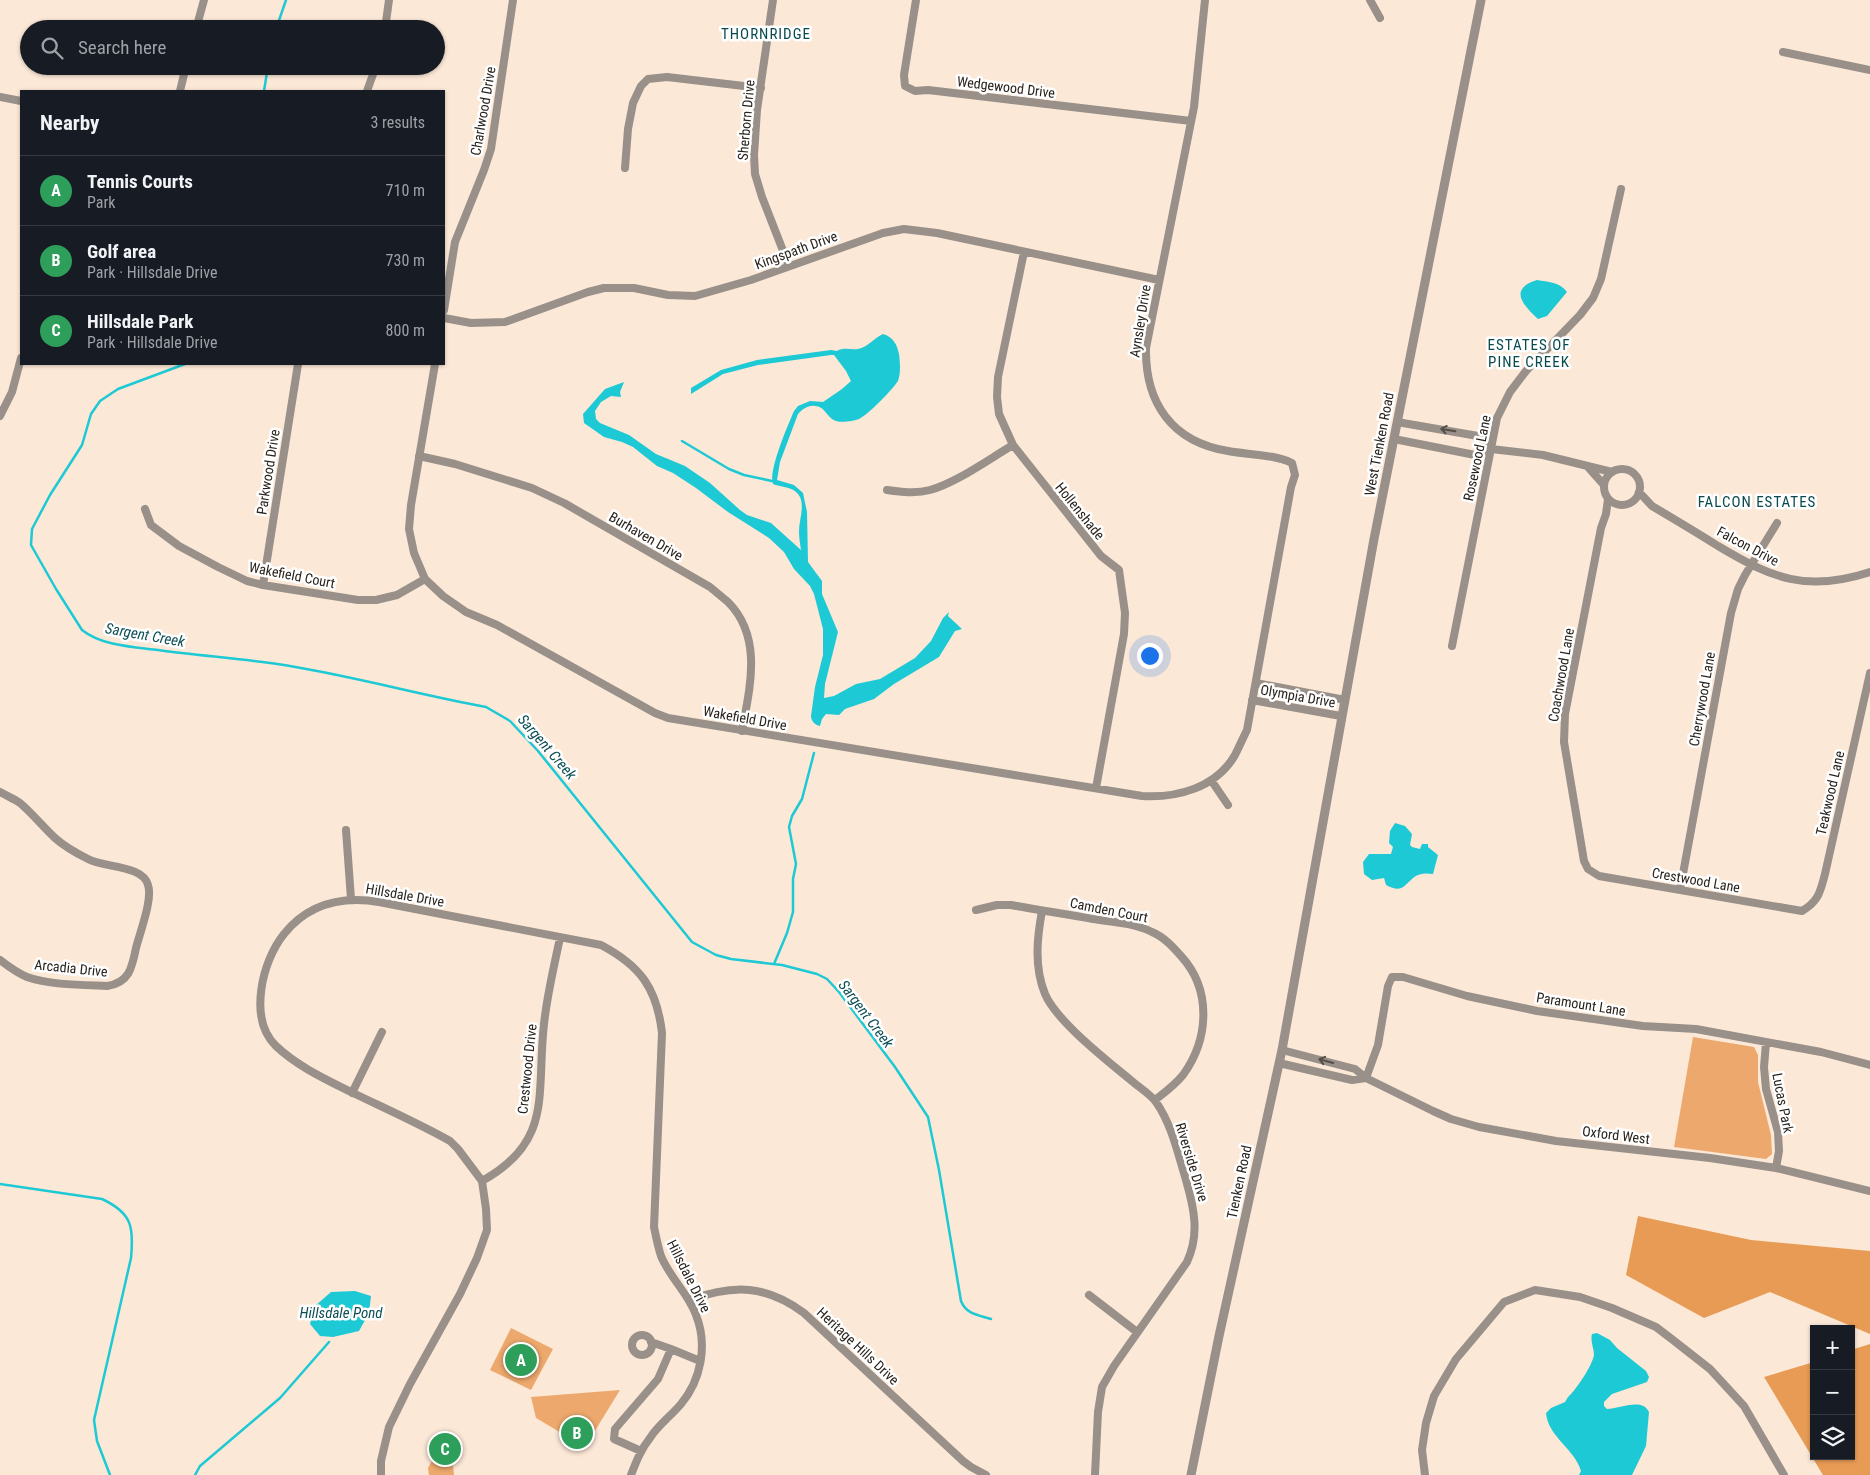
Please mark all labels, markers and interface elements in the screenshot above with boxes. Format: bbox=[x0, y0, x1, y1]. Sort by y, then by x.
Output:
search box bbox=[20, 20, 445, 75]
district label: THORNRIDGE bbox=[721, 25, 811, 43]
icon: search bbox=[38, 34, 66, 62]
text: Search here bbox=[78, 36, 166, 59]
street label: Charlwood Drive bbox=[467, 65, 499, 157]
street label: Wedgewood Drive bbox=[956, 73, 1056, 101]
street label: Sherborn Drive bbox=[735, 79, 758, 161]
text: Nearby bbox=[40, 111, 99, 135]
text: 3 results bbox=[370, 113, 425, 132]
text: Tennis Courts bbox=[87, 170, 193, 193]
text: A bbox=[51, 181, 61, 200]
text: 710 m bbox=[386, 181, 425, 200]
text: Park bbox=[87, 193, 116, 212]
street label: Kingspath Drive bbox=[753, 228, 840, 272]
text: Golf area bbox=[87, 240, 156, 263]
text: B bbox=[52, 251, 60, 270]
text: 730 m bbox=[386, 251, 425, 270]
text: Park · Hillsdale Drive bbox=[87, 263, 217, 282]
street label: Aynsley Drive bbox=[1126, 283, 1154, 358]
text: Hillsdale Park bbox=[87, 310, 193, 333]
text: C bbox=[51, 321, 61, 340]
text: 800 m bbox=[386, 321, 425, 340]
text: Park · Hillsdale Drive bbox=[87, 333, 217, 352]
district label: ESTATES OF PINE CREEK bbox=[1488, 336, 1570, 371]
street label: West Tienken Road bbox=[1361, 391, 1397, 497]
street label: Rosewood Lane bbox=[1460, 413, 1494, 502]
one-way arrow bbox=[1440, 425, 1456, 435]
street label: Parkwood Drive bbox=[253, 428, 283, 516]
street label: Hollenshade bbox=[1052, 479, 1108, 543]
district label: FALCON ESTATES bbox=[1698, 493, 1816, 511]
street label: Burhaven Drive bbox=[606, 508, 686, 564]
street label: Falcon Drive bbox=[1714, 523, 1782, 569]
street label: Wakefield Court bbox=[248, 559, 336, 591]
water label: Sargent Creek bbox=[104, 619, 187, 651]
street label: Coachwood Lane bbox=[1545, 626, 1577, 723]
your location bbox=[1137, 643, 1163, 669]
street label: Cherrywood Lane bbox=[1686, 650, 1718, 748]
street label: Olympia Drive bbox=[1259, 682, 1337, 711]
street label: Wakefield Drive bbox=[702, 703, 788, 733]
water label: Sargent Creek bbox=[514, 711, 580, 784]
street label: Teakwood Lane bbox=[1813, 749, 1848, 837]
street label: Crestwood Lane bbox=[1651, 864, 1742, 896]
street label: Hillsdale Drive bbox=[365, 880, 446, 910]
street label: Camden Court bbox=[1069, 895, 1149, 925]
street label: Arcadia Drive bbox=[34, 956, 109, 980]
water label: Sargent Creek bbox=[835, 977, 898, 1052]
street label: Paramount Lane bbox=[1535, 989, 1627, 1019]
street label: Crestwood Drive bbox=[514, 1023, 540, 1115]
one-way arrow bbox=[1318, 1056, 1334, 1065]
street label: Lucas Park bbox=[1769, 1072, 1797, 1135]
street label: Riverside Drive bbox=[1172, 1121, 1212, 1204]
street label: Oxford West bbox=[1581, 1123, 1651, 1147]
street label: Tienken Road bbox=[1223, 1144, 1255, 1220]
street label: Hillsdale Drive bbox=[664, 1237, 714, 1315]
water label: Hillsdale Pond bbox=[300, 1304, 383, 1322]
street label: Heritage Hills Drive bbox=[814, 1304, 903, 1388]
map controls bbox=[1810, 1325, 1855, 1460]
button: + bbox=[1810, 1325, 1855, 1370]
pin: A bbox=[505, 1341, 537, 1379]
button: − bbox=[1810, 1370, 1855, 1415]
pin: B bbox=[561, 1414, 593, 1452]
button: layers bbox=[1810, 1415, 1855, 1460]
pin: C bbox=[429, 1430, 461, 1468]

